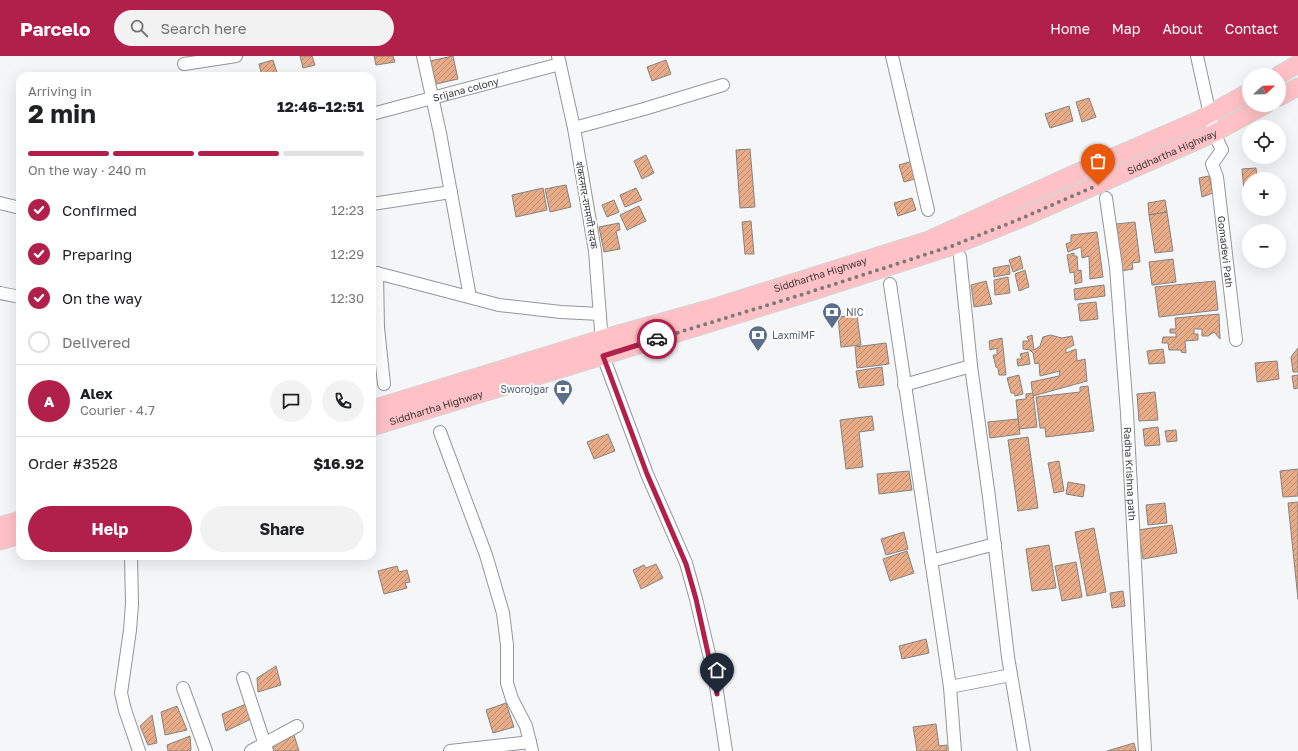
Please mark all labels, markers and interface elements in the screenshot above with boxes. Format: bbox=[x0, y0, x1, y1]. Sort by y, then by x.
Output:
search box bbox=[114, 10, 394, 46]
text: Parcelo bbox=[20, 17, 90, 40]
icon: search bbox=[128, 17, 150, 39]
text: Search here bbox=[160, 19, 246, 37]
text: Home bbox=[1050, 20, 1090, 37]
text: Map bbox=[1112, 20, 1140, 37]
text: About bbox=[1162, 20, 1203, 37]
text: Contact bbox=[1225, 20, 1278, 37]
north arrow bbox=[1242, 68, 1286, 112]
map controls bbox=[1242, 68, 1286, 268]
street label: Srijana colony bbox=[431, 74, 500, 104]
text: Arriving in bbox=[28, 83, 92, 99]
text: 12:46–12:51 bbox=[277, 97, 364, 115]
text: 2 min bbox=[28, 98, 96, 129]
button: locate bbox=[1242, 120, 1286, 164]
street label: Siddhartha Highway bbox=[1125, 126, 1219, 177]
pin bbox=[1081, 144, 1115, 185]
icon: bag bbox=[1087, 150, 1109, 172]
street label: शंकरनगर-राममणी सदक bbox=[573, 160, 601, 250]
text: On the way · 240 m bbox=[28, 162, 146, 178]
button: + bbox=[1242, 172, 1286, 216]
icon: check bbox=[28, 199, 50, 221]
text: Confirmed bbox=[62, 201, 137, 219]
text: 12:23 bbox=[331, 202, 364, 218]
street label: Gomadevi Path bbox=[1216, 215, 1236, 288]
button: − bbox=[1242, 224, 1286, 268]
icon: check bbox=[28, 243, 50, 265]
text: Preparing bbox=[62, 245, 132, 263]
text: 12:29 bbox=[331, 246, 364, 262]
street label: Siddhartha Highway bbox=[772, 254, 869, 294]
icon: check bbox=[28, 287, 50, 309]
text: On the way bbox=[62, 289, 142, 307]
text: 12:30 bbox=[331, 290, 364, 306]
bank icon: NIC bbox=[821, 301, 843, 329]
place label: NIC bbox=[846, 306, 864, 318]
courier bbox=[637, 319, 677, 359]
bank icon: LaxmiMF bbox=[747, 324, 769, 352]
icon: car bbox=[646, 328, 668, 350]
place label: LaxmiMF bbox=[772, 329, 815, 341]
text: Delivered bbox=[62, 333, 130, 351]
bank icon: Sworojgar bbox=[552, 378, 574, 406]
button: chat bbox=[270, 380, 312, 422]
button: phone bbox=[322, 380, 364, 422]
place label: Sworojgar bbox=[501, 383, 549, 395]
text: Alex bbox=[80, 384, 113, 402]
street label: Siddhartha Highway bbox=[388, 387, 485, 427]
text: A bbox=[44, 392, 54, 410]
text: Courier · 4.7 bbox=[80, 402, 155, 418]
street label: Radha Krishna path bbox=[1122, 427, 1139, 521]
text: Order #3528 bbox=[28, 454, 118, 472]
text: $16.92 bbox=[313, 454, 364, 472]
button: Help bbox=[28, 506, 192, 552]
button: Share bbox=[200, 506, 364, 552]
pin bbox=[700, 653, 734, 694]
icon: home bbox=[706, 659, 728, 681]

